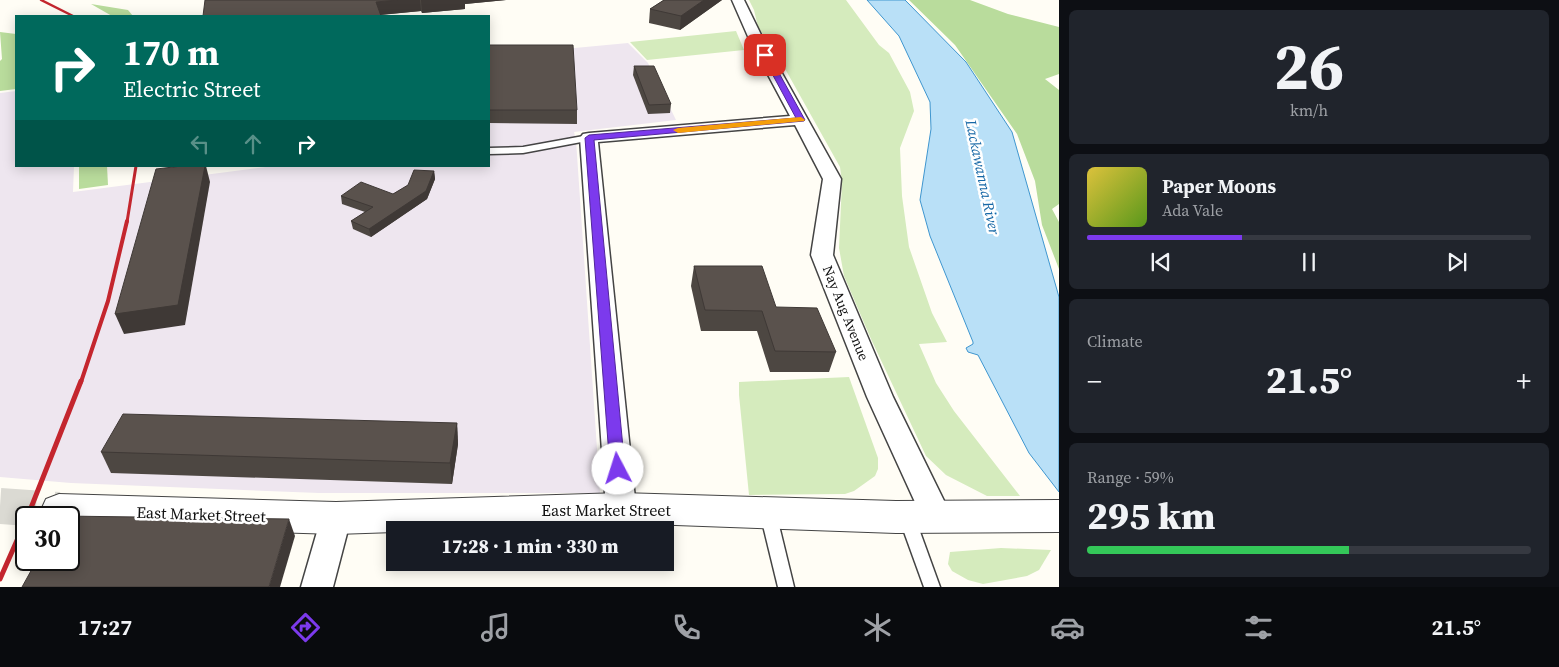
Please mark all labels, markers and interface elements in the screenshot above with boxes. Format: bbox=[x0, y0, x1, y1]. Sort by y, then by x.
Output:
text: 26 bbox=[1274, 22, 1344, 111]
text: 170 m bbox=[123, 29, 219, 77]
pin bbox=[744, 34, 786, 76]
icon: right bbox=[40, 35, 105, 100]
icon: arrive bbox=[751, 41, 779, 69]
text: Electric Street bbox=[123, 74, 261, 104]
text: km/h bbox=[1290, 99, 1328, 121]
water label: Lackawanna River bbox=[960, 117, 1006, 237]
icon: left bbox=[186, 130, 214, 158]
icon: ahead bbox=[239, 130, 267, 158]
icon: right bbox=[292, 130, 320, 158]
text: Paper Moons bbox=[1162, 173, 1276, 199]
text: Ada Vale bbox=[1162, 199, 1223, 221]
icon: previous bbox=[1147, 248, 1175, 276]
icon: pause bbox=[1295, 248, 1323, 276]
icon: next bbox=[1443, 248, 1471, 276]
street label: Nay Aug Avenue bbox=[818, 262, 874, 364]
text: Climate bbox=[1087, 330, 1143, 352]
text: 21.5° bbox=[1266, 354, 1352, 406]
text: − bbox=[1087, 362, 1102, 400]
text: + bbox=[1516, 362, 1531, 400]
position arrow bbox=[591, 442, 643, 494]
text: Range · 59% bbox=[1087, 466, 1174, 488]
text: 295 km bbox=[1087, 490, 1215, 542]
street label: East Market Street bbox=[541, 499, 671, 521]
street label: East Market Street bbox=[136, 501, 267, 527]
speed limit sign: 30 bbox=[15, 506, 80, 571]
text: 17:28 · 1 min · 330 m bbox=[441, 533, 619, 559]
icon: directions bbox=[288, 610, 323, 645]
icon: music bbox=[478, 610, 513, 645]
icon: phone bbox=[669, 610, 704, 645]
icon: climate bbox=[860, 610, 895, 645]
icon: car bbox=[1050, 610, 1085, 645]
icon: filters bbox=[1241, 610, 1276, 645]
text: 17:27 bbox=[78, 612, 132, 642]
text: 21.5° bbox=[1431, 612, 1481, 642]

